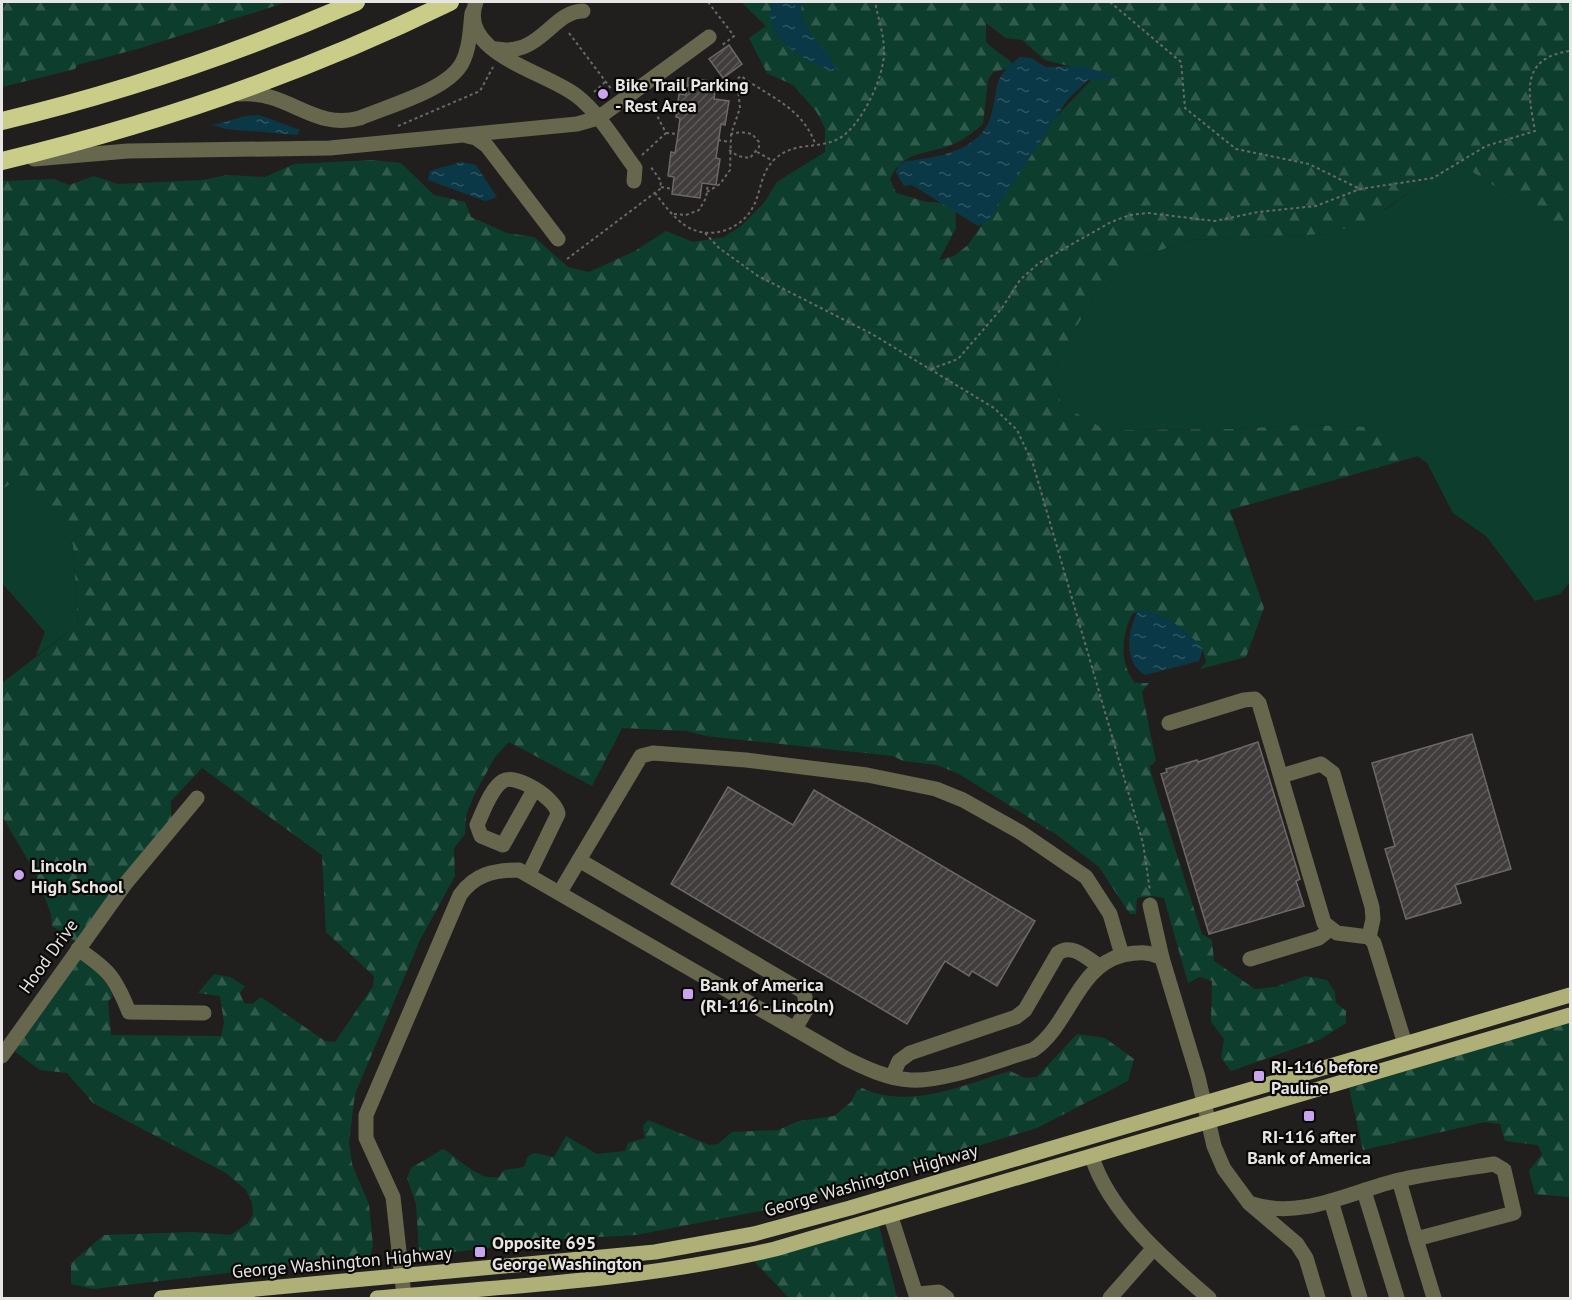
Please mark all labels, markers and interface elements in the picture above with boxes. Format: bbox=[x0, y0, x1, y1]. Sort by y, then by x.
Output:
place label: Bike Trail Parking - Rest Area bbox=[615, 73, 749, 117]
marker: Bike Trail Parking - Rest Area bbox=[596, 87, 610, 101]
place label: Lincoln High School bbox=[31, 854, 124, 898]
marker: Lincoln High School bbox=[12, 868, 26, 882]
street label: Hood Drive bbox=[13, 914, 83, 998]
place label: Bank of America (RI-116 - Lincoln) bbox=[700, 973, 834, 1017]
marker: Bank of America (RI-116 - Lincoln) bbox=[681, 987, 695, 1001]
place label: RI-116 before Pauline bbox=[1271, 1055, 1378, 1099]
marker: RI-116 before Pauline bbox=[1252, 1069, 1266, 1083]
marker: RI-116 after Bank of America bbox=[1302, 1109, 1316, 1123]
place label: RI-116 after Bank of America bbox=[1247, 1125, 1371, 1169]
street label: George Washington Highway bbox=[762, 1138, 981, 1222]
place label: Opposite 695 George Washington bbox=[492, 1231, 642, 1275]
street label: George Washington Highway bbox=[231, 1241, 454, 1283]
marker: Opposite 695 George Washington bbox=[473, 1245, 487, 1259]

